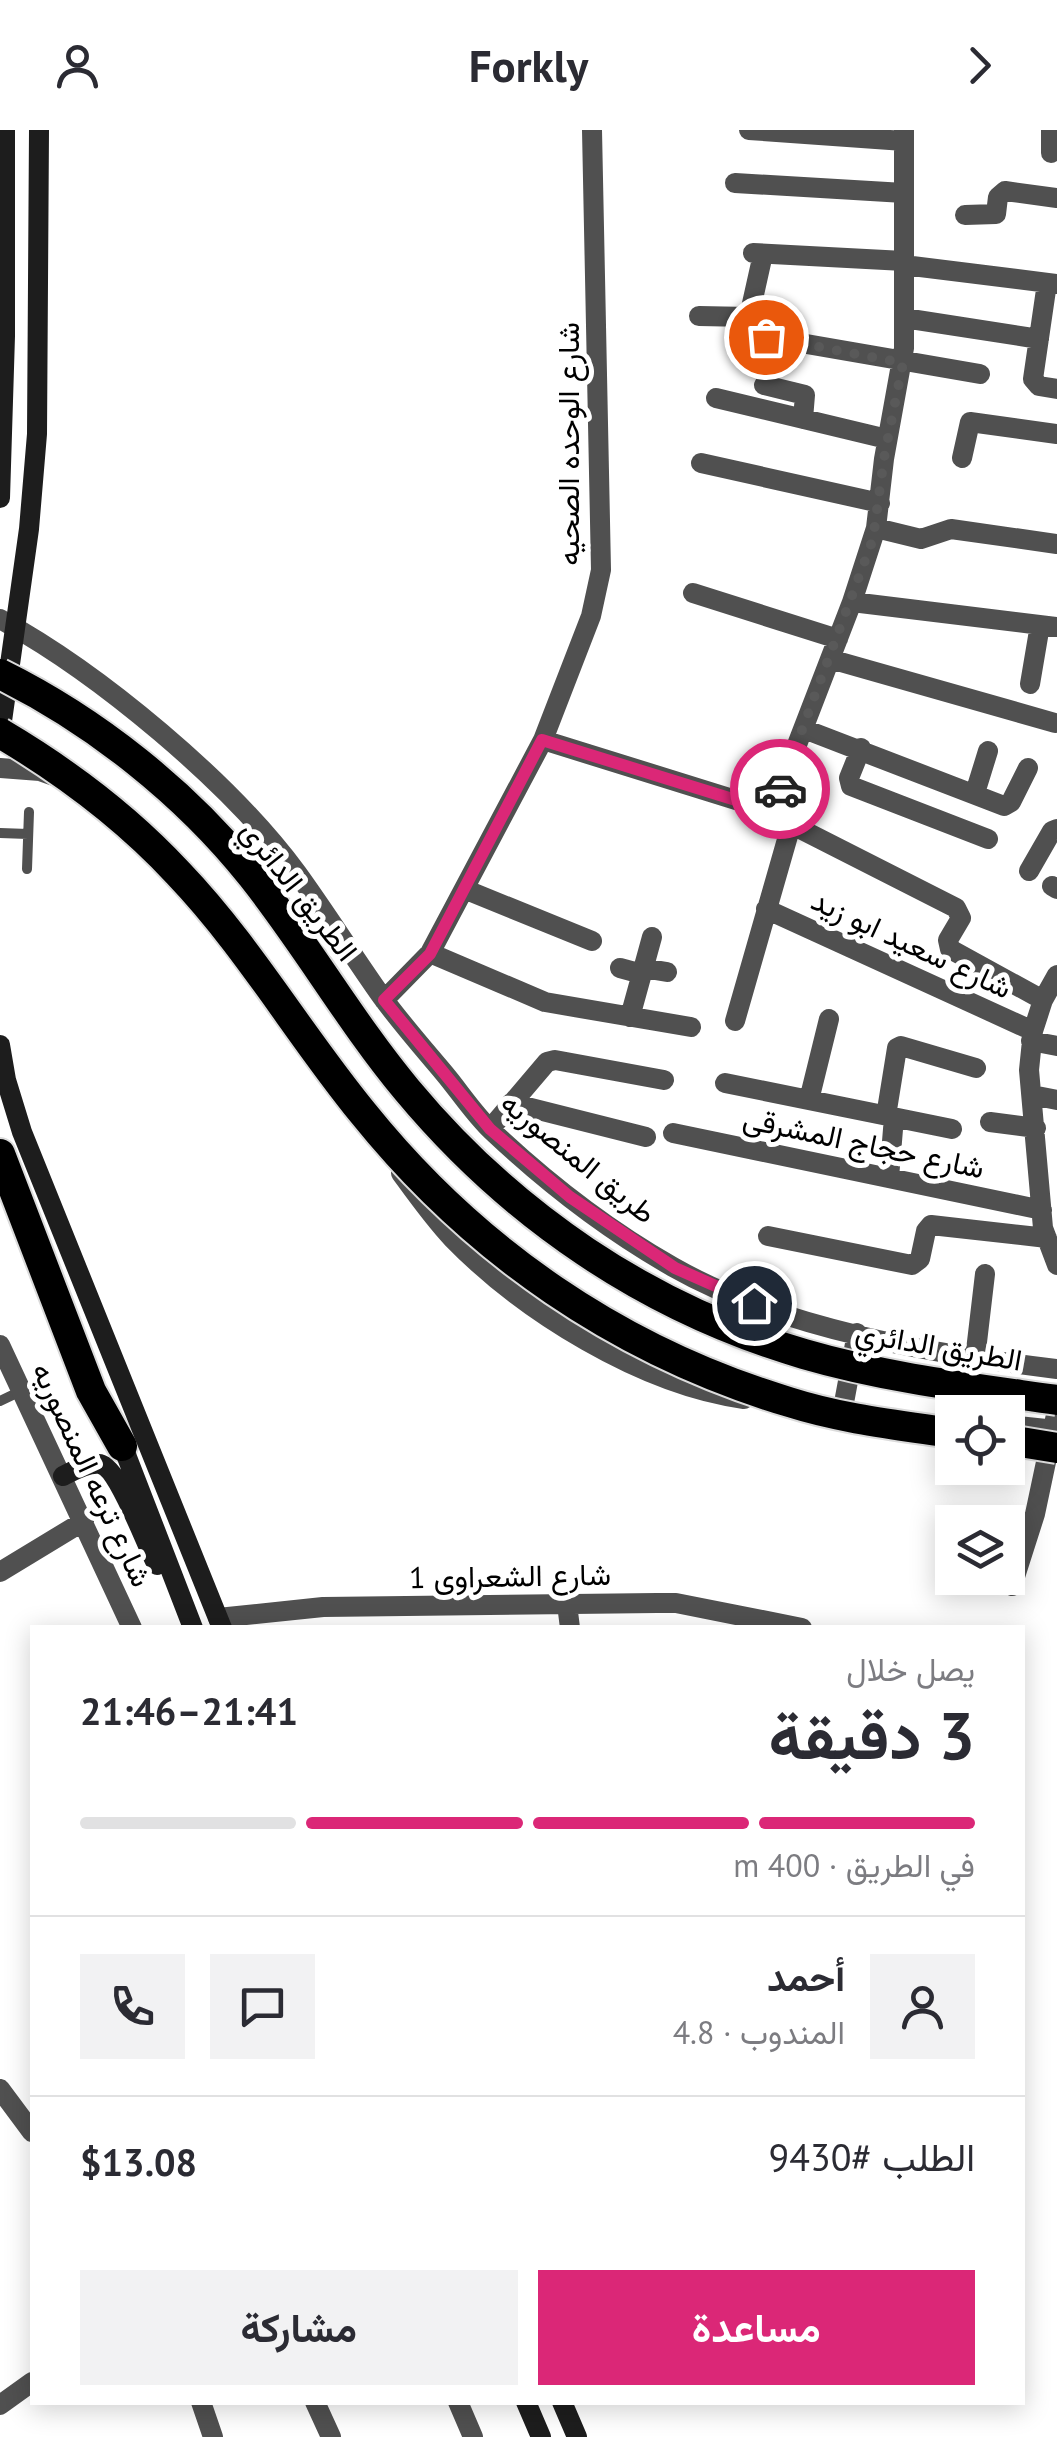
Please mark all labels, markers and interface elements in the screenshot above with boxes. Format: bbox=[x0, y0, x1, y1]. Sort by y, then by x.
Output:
text: Forkly bbox=[469, 36, 588, 94]
icon: person bbox=[50, 38, 105, 93]
icon: forward bbox=[952, 38, 1007, 93]
pin bbox=[724, 295, 809, 380]
icon: bag bbox=[739, 310, 794, 365]
street label: شارع الوحده الصحيه bbox=[548, 322, 589, 566]
courier bbox=[730, 739, 830, 839]
icon: car bbox=[753, 762, 808, 817]
street label: الطريق الدائري bbox=[228, 812, 367, 972]
street label: شارع سعيد ابو زيد bbox=[805, 880, 1018, 1008]
street label: طريق المنصوريه bbox=[493, 1082, 665, 1232]
street label: شارع حجاج المشرقى bbox=[739, 1097, 988, 1189]
pin bbox=[712, 1261, 797, 1346]
icon: home bbox=[727, 1276, 782, 1331]
street label: الطريق الدائري bbox=[852, 1311, 1025, 1385]
street label: شارع ترعه المنصوريه bbox=[22, 1356, 162, 1593]
map controls bbox=[935, 1395, 1025, 1595]
button: locate bbox=[935, 1395, 1025, 1485]
button: layers bbox=[935, 1505, 1025, 1595]
street label: شارع الشعراوى 1 bbox=[409, 1554, 611, 1598]
text: يصل خلال bbox=[846, 1648, 975, 1690]
text: 21:41–21:46 bbox=[80, 1686, 298, 1735]
text: 3 دقيقة bbox=[768, 1693, 975, 1777]
text: في الطريق · 400 m bbox=[733, 1844, 975, 1886]
text: أحمد bbox=[767, 1952, 845, 2001]
button: phone bbox=[80, 1954, 185, 2059]
button: chat bbox=[210, 1954, 315, 2059]
button: person bbox=[870, 1954, 975, 2059]
text: المندوب · 4.8 bbox=[673, 2011, 845, 2053]
text: الطلب #9430 bbox=[769, 2132, 975, 2181]
text: $13.08 bbox=[80, 2137, 197, 2186]
button: مشاركة bbox=[80, 2270, 518, 2385]
button: مساعدة bbox=[538, 2270, 975, 2385]

